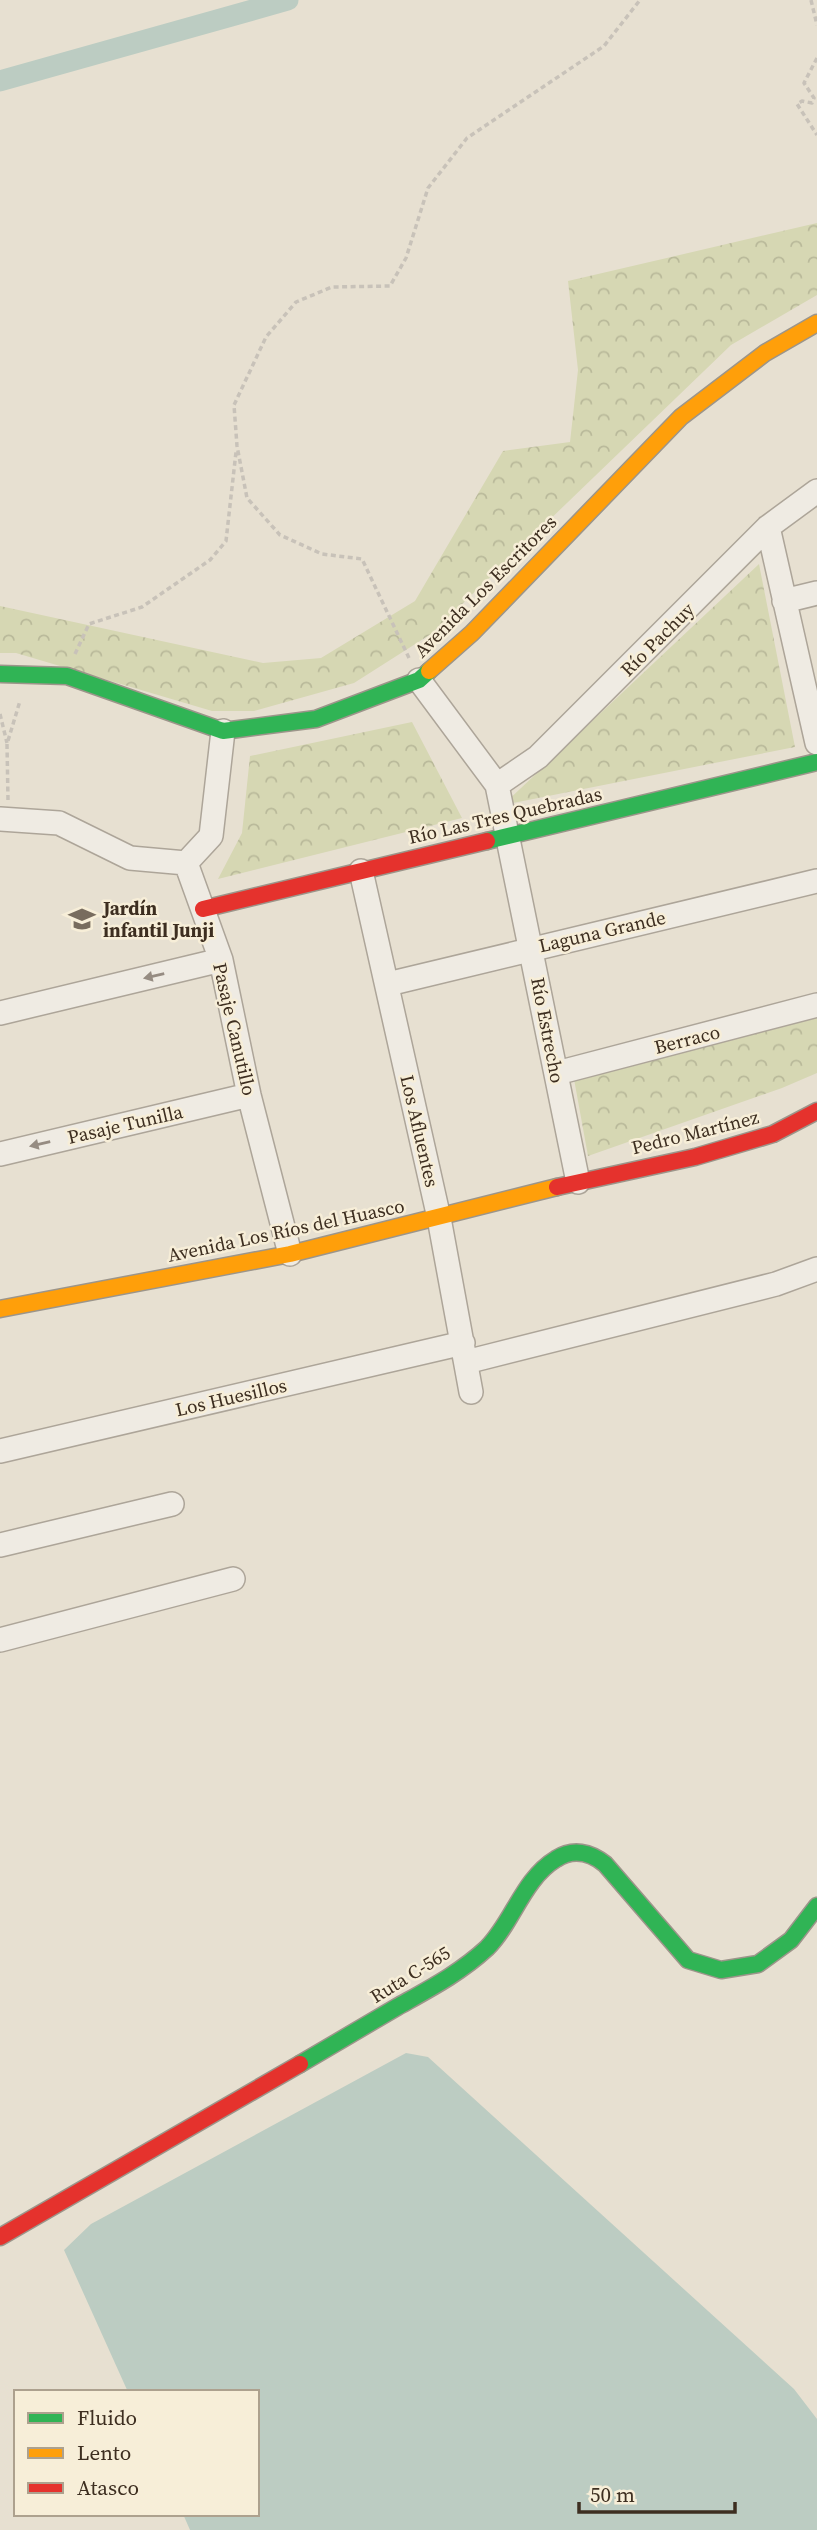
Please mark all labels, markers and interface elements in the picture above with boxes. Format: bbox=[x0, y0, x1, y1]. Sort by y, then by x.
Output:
street label: Avenida Los Escritores bbox=[408, 509, 562, 663]
street label: Río Pachuy bbox=[614, 596, 700, 682]
street label: Río Las Tres Quebradas bbox=[406, 780, 604, 850]
place label: Jardín infantil Junji bbox=[102, 895, 214, 943]
school or university icon: Jardín infantil Junji bbox=[67, 904, 97, 934]
street label: Laguna Grande bbox=[536, 904, 668, 958]
street label: Pasaje Canutillo bbox=[207, 960, 263, 1098]
one-way arrow bbox=[143, 971, 165, 982]
street label: Río Estrecho bbox=[525, 975, 571, 1085]
street label: Berraco bbox=[651, 1018, 723, 1060]
street label: Los Afluentes bbox=[394, 1072, 446, 1190]
street label: Pasaje Tunilla bbox=[65, 1098, 186, 1150]
street label: Pedro Martínez bbox=[629, 1104, 762, 1160]
one-way arrow bbox=[29, 1139, 51, 1150]
street label: Avenida Los Ríos del Huasco bbox=[165, 1192, 407, 1268]
street label: Los Huesillos bbox=[173, 1372, 289, 1422]
street label: Ruta C-565 bbox=[365, 1939, 455, 2009]
legend bbox=[14, 2390, 259, 2516]
text: Fluido bbox=[77, 2403, 137, 2432]
text: Lento bbox=[77, 2438, 131, 2467]
scale bar bbox=[579, 2470, 735, 2514]
text: Atasco bbox=[77, 2473, 139, 2502]
text: 50 m bbox=[590, 2480, 635, 2509]

